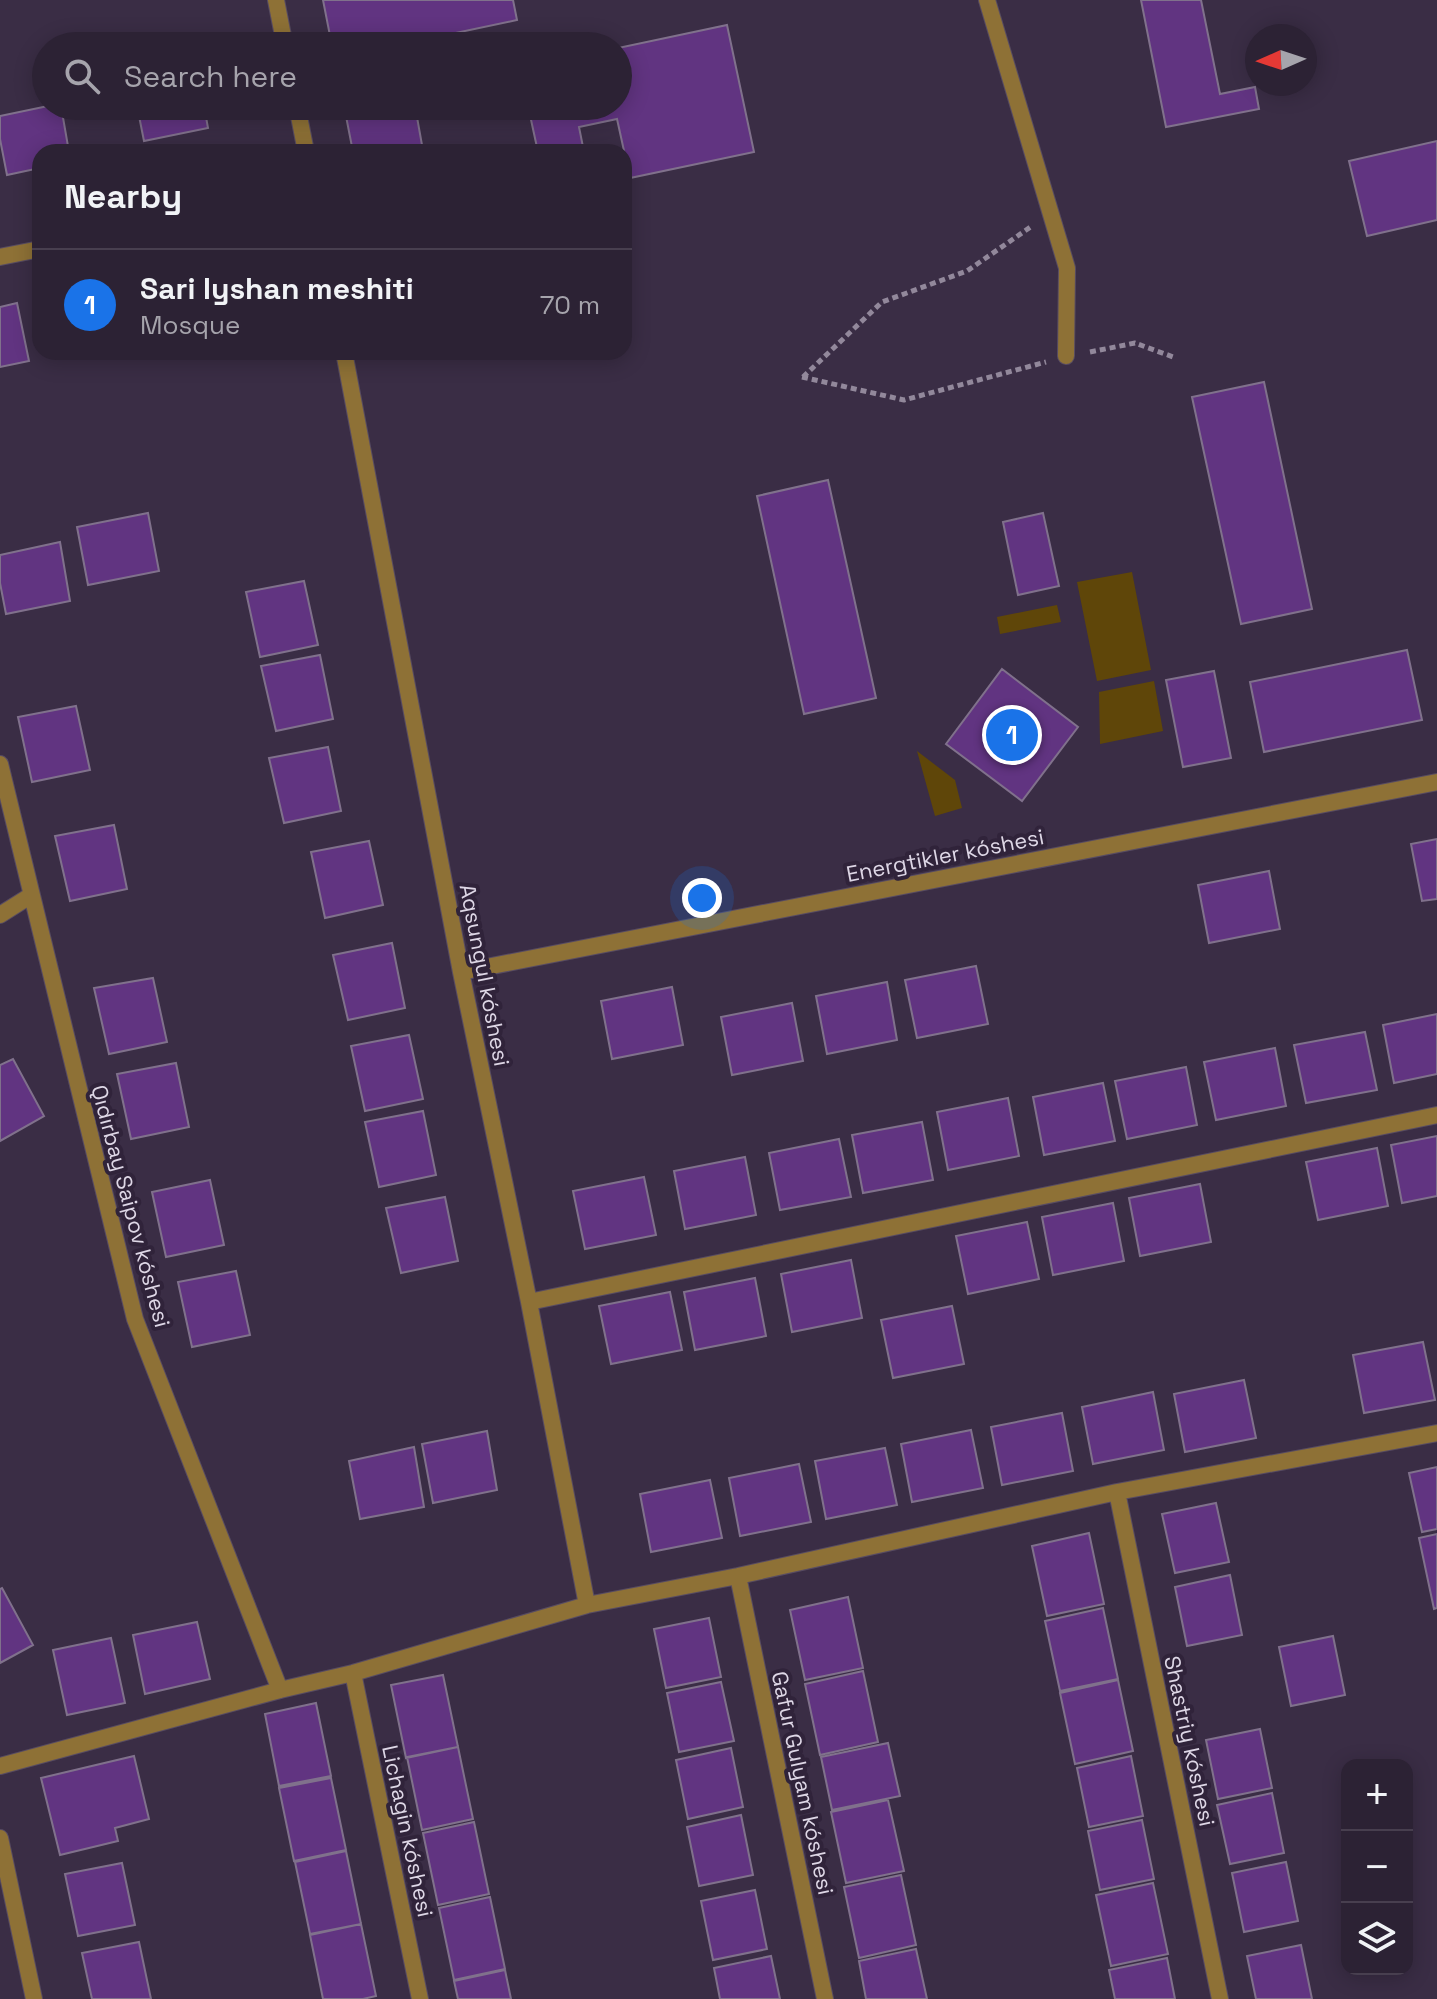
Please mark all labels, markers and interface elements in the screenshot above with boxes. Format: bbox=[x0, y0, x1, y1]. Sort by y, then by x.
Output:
north arrow bbox=[1245, 24, 1317, 96]
search box bbox=[32, 32, 632, 120]
icon: search bbox=[60, 54, 104, 98]
text: Search here bbox=[124, 57, 297, 96]
text: Nearby bbox=[64, 175, 182, 218]
text: Sari Iyshan meshiti bbox=[140, 269, 414, 308]
text: 1 bbox=[84, 288, 96, 322]
text: 70 m bbox=[540, 288, 600, 322]
text: Mosque bbox=[140, 308, 240, 342]
pin: 1 bbox=[986, 705, 1038, 765]
street label: Energtikler kóshesi bbox=[844, 822, 1046, 888]
your location bbox=[682, 878, 722, 918]
street label: Aqsungul kóshesi bbox=[454, 881, 516, 1069]
street label: Qıdırbay Saipov kóshesi bbox=[85, 1082, 177, 1330]
street label: Shastriy kóshesi bbox=[1158, 1653, 1222, 1829]
street label: Gafur Gulyam kóshesi bbox=[766, 1669, 840, 1897]
street label: Lichagin kóshesi bbox=[376, 1743, 440, 1919]
map controls bbox=[1341, 1759, 1413, 1975]
button: + bbox=[1341, 1759, 1413, 1831]
button: − bbox=[1341, 1831, 1413, 1903]
button: layers bbox=[1341, 1903, 1413, 1975]

